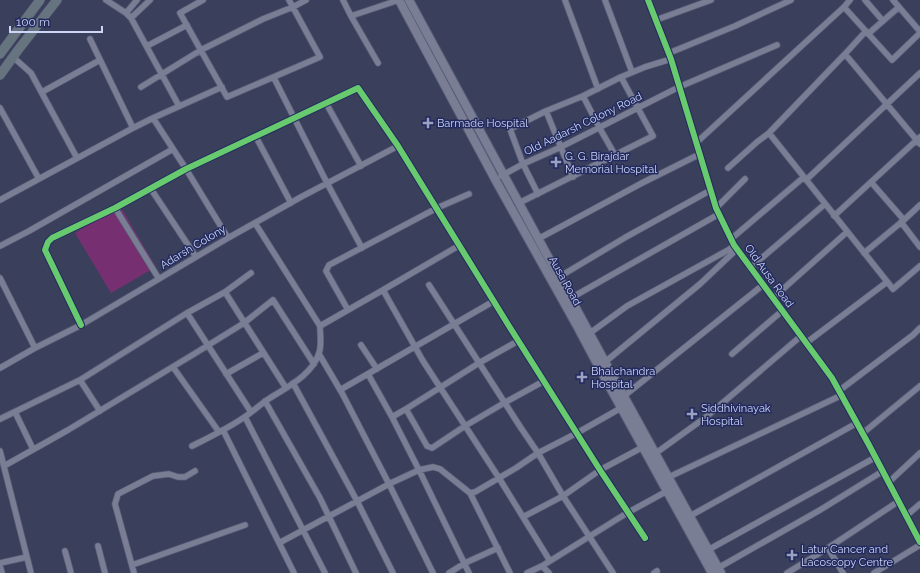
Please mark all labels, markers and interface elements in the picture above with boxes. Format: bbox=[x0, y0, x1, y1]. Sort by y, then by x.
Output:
scale bar bbox=[10, 8, 102, 34]
text: 100 m bbox=[16, 15, 50, 29]
street label: Old Aadarsh Colony Road bbox=[522, 90, 644, 158]
marker: Barmade Hospital bbox=[422, 117, 434, 129]
place label: Barmade Hospital bbox=[437, 117, 528, 130]
place label: G. G. Birajdar Memorial Hospital bbox=[565, 150, 657, 176]
marker: G. G. Birajdar Memorial Hospital bbox=[550, 156, 562, 168]
street label: Adarsh Colony bbox=[158, 222, 228, 272]
street label: Old Ausa Road bbox=[742, 242, 796, 310]
street label: Ausa Road bbox=[546, 254, 584, 308]
place label: Bhalchandra Hospital bbox=[591, 365, 655, 391]
marker: Bhalchandra Hospital bbox=[576, 371, 588, 383]
place label: Siddhivinayak Hospital bbox=[701, 402, 771, 428]
marker: Siddhivinayak Hospital bbox=[686, 408, 698, 420]
place label: Latur Cancer and Lacoscopy Centre bbox=[801, 543, 894, 569]
marker: Latur Cancer and Lacoscopy Centre bbox=[786, 549, 798, 561]

